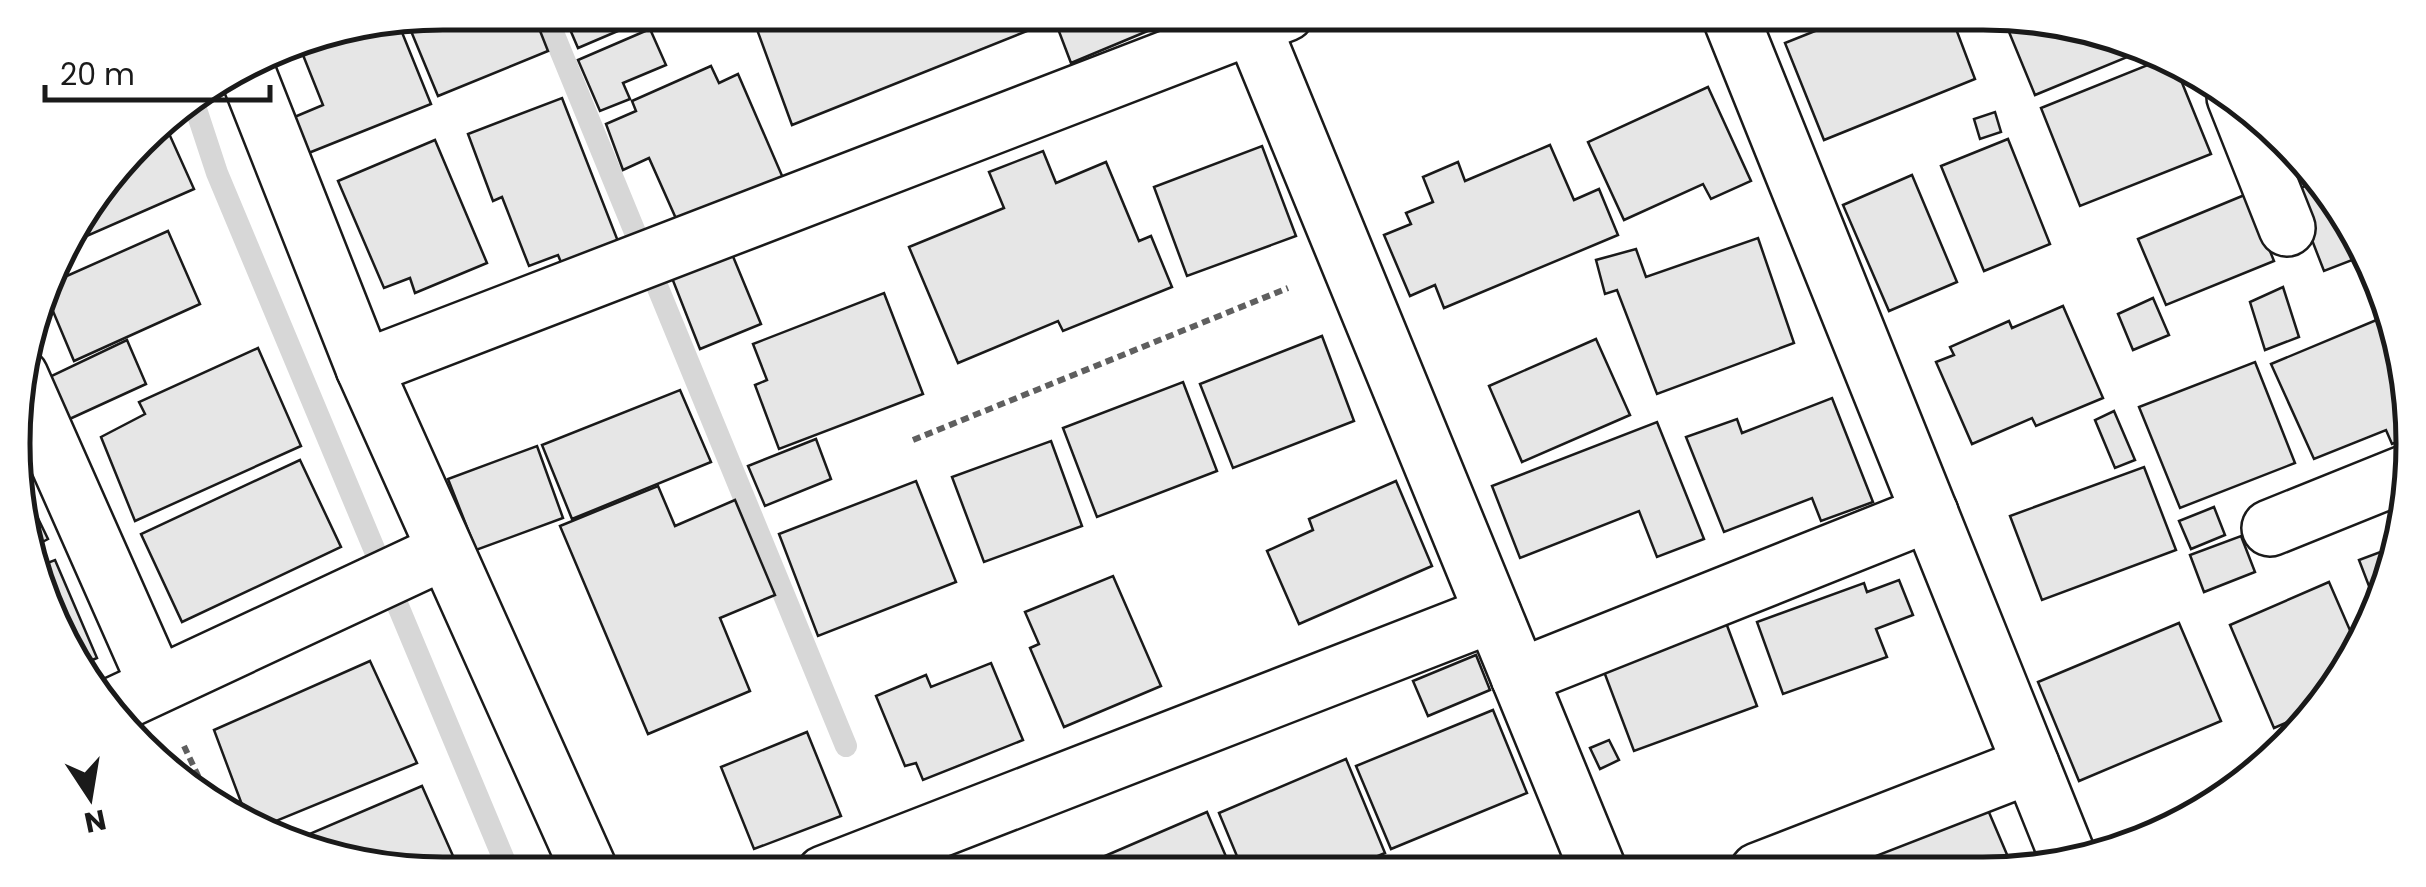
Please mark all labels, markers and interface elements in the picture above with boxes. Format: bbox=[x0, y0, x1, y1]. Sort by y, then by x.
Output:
scale bar bbox=[45, 40, 270, 102]
text: 20 m bbox=[60, 53, 135, 96]
north arrow bbox=[40, 747, 140, 847]
text: N bbox=[81, 800, 109, 842]

